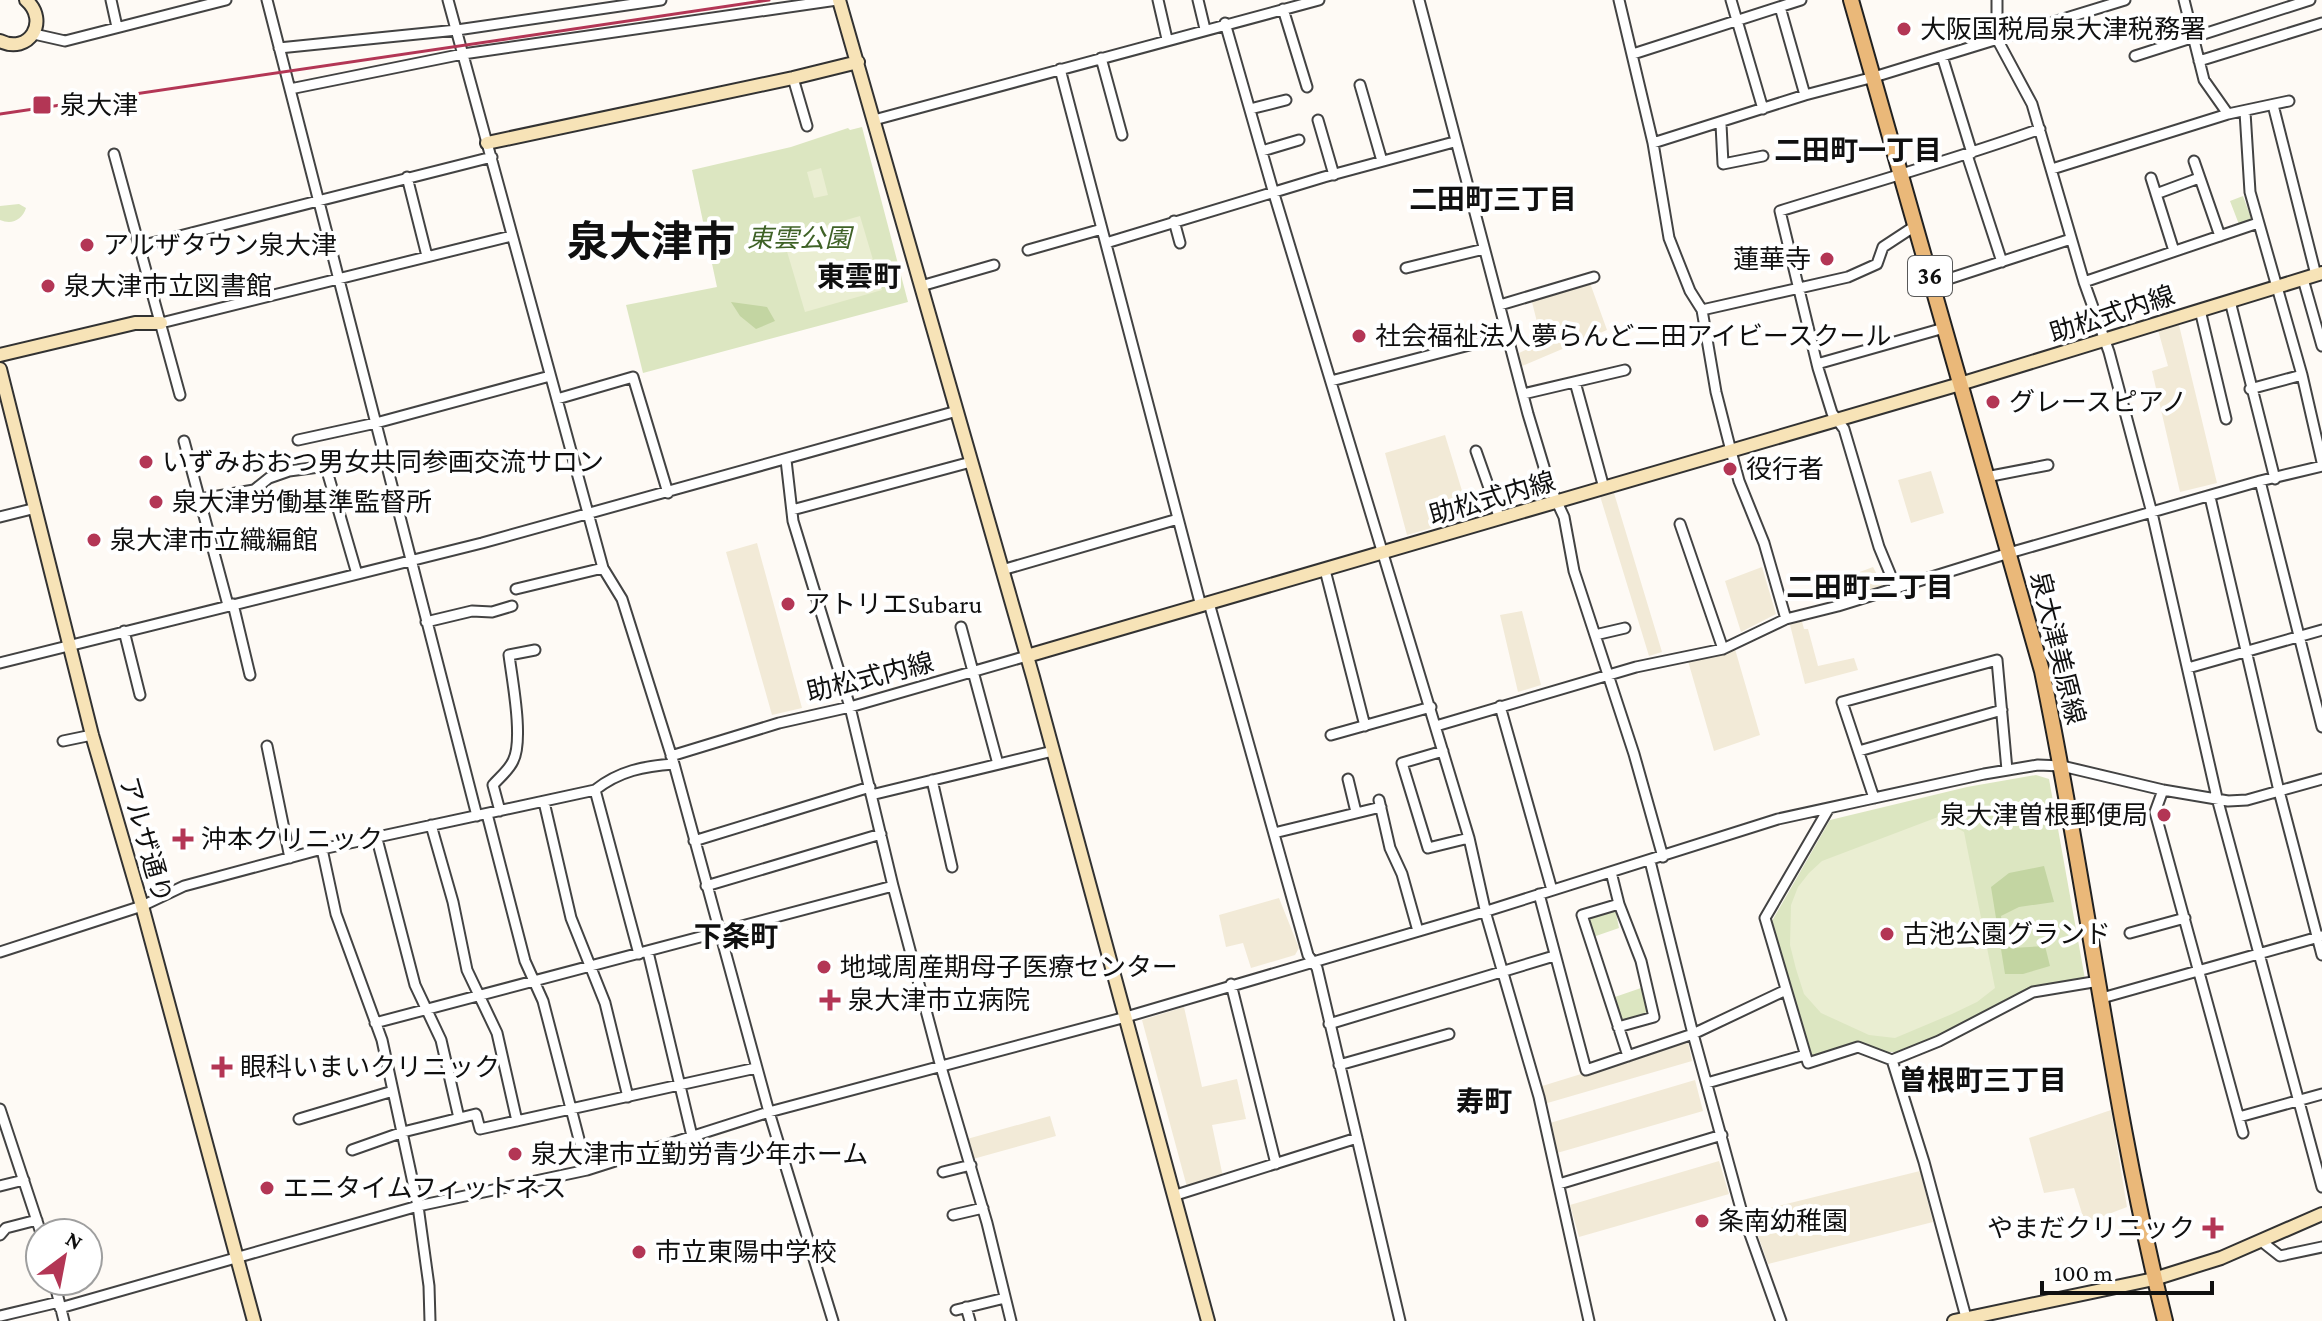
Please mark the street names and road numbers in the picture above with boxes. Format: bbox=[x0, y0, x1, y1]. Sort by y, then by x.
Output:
road number: 36 bbox=[1908, 256, 1952, 296]
street label: 助松式内線 bbox=[2046, 281, 2178, 348]
street label: 助松式内線 bbox=[1426, 467, 1559, 530]
street label: 泉大津美原線 bbox=[2025, 569, 2090, 727]
street label: 助松式内線 bbox=[804, 648, 937, 707]
street label: アルザ通り bbox=[114, 774, 177, 906]

